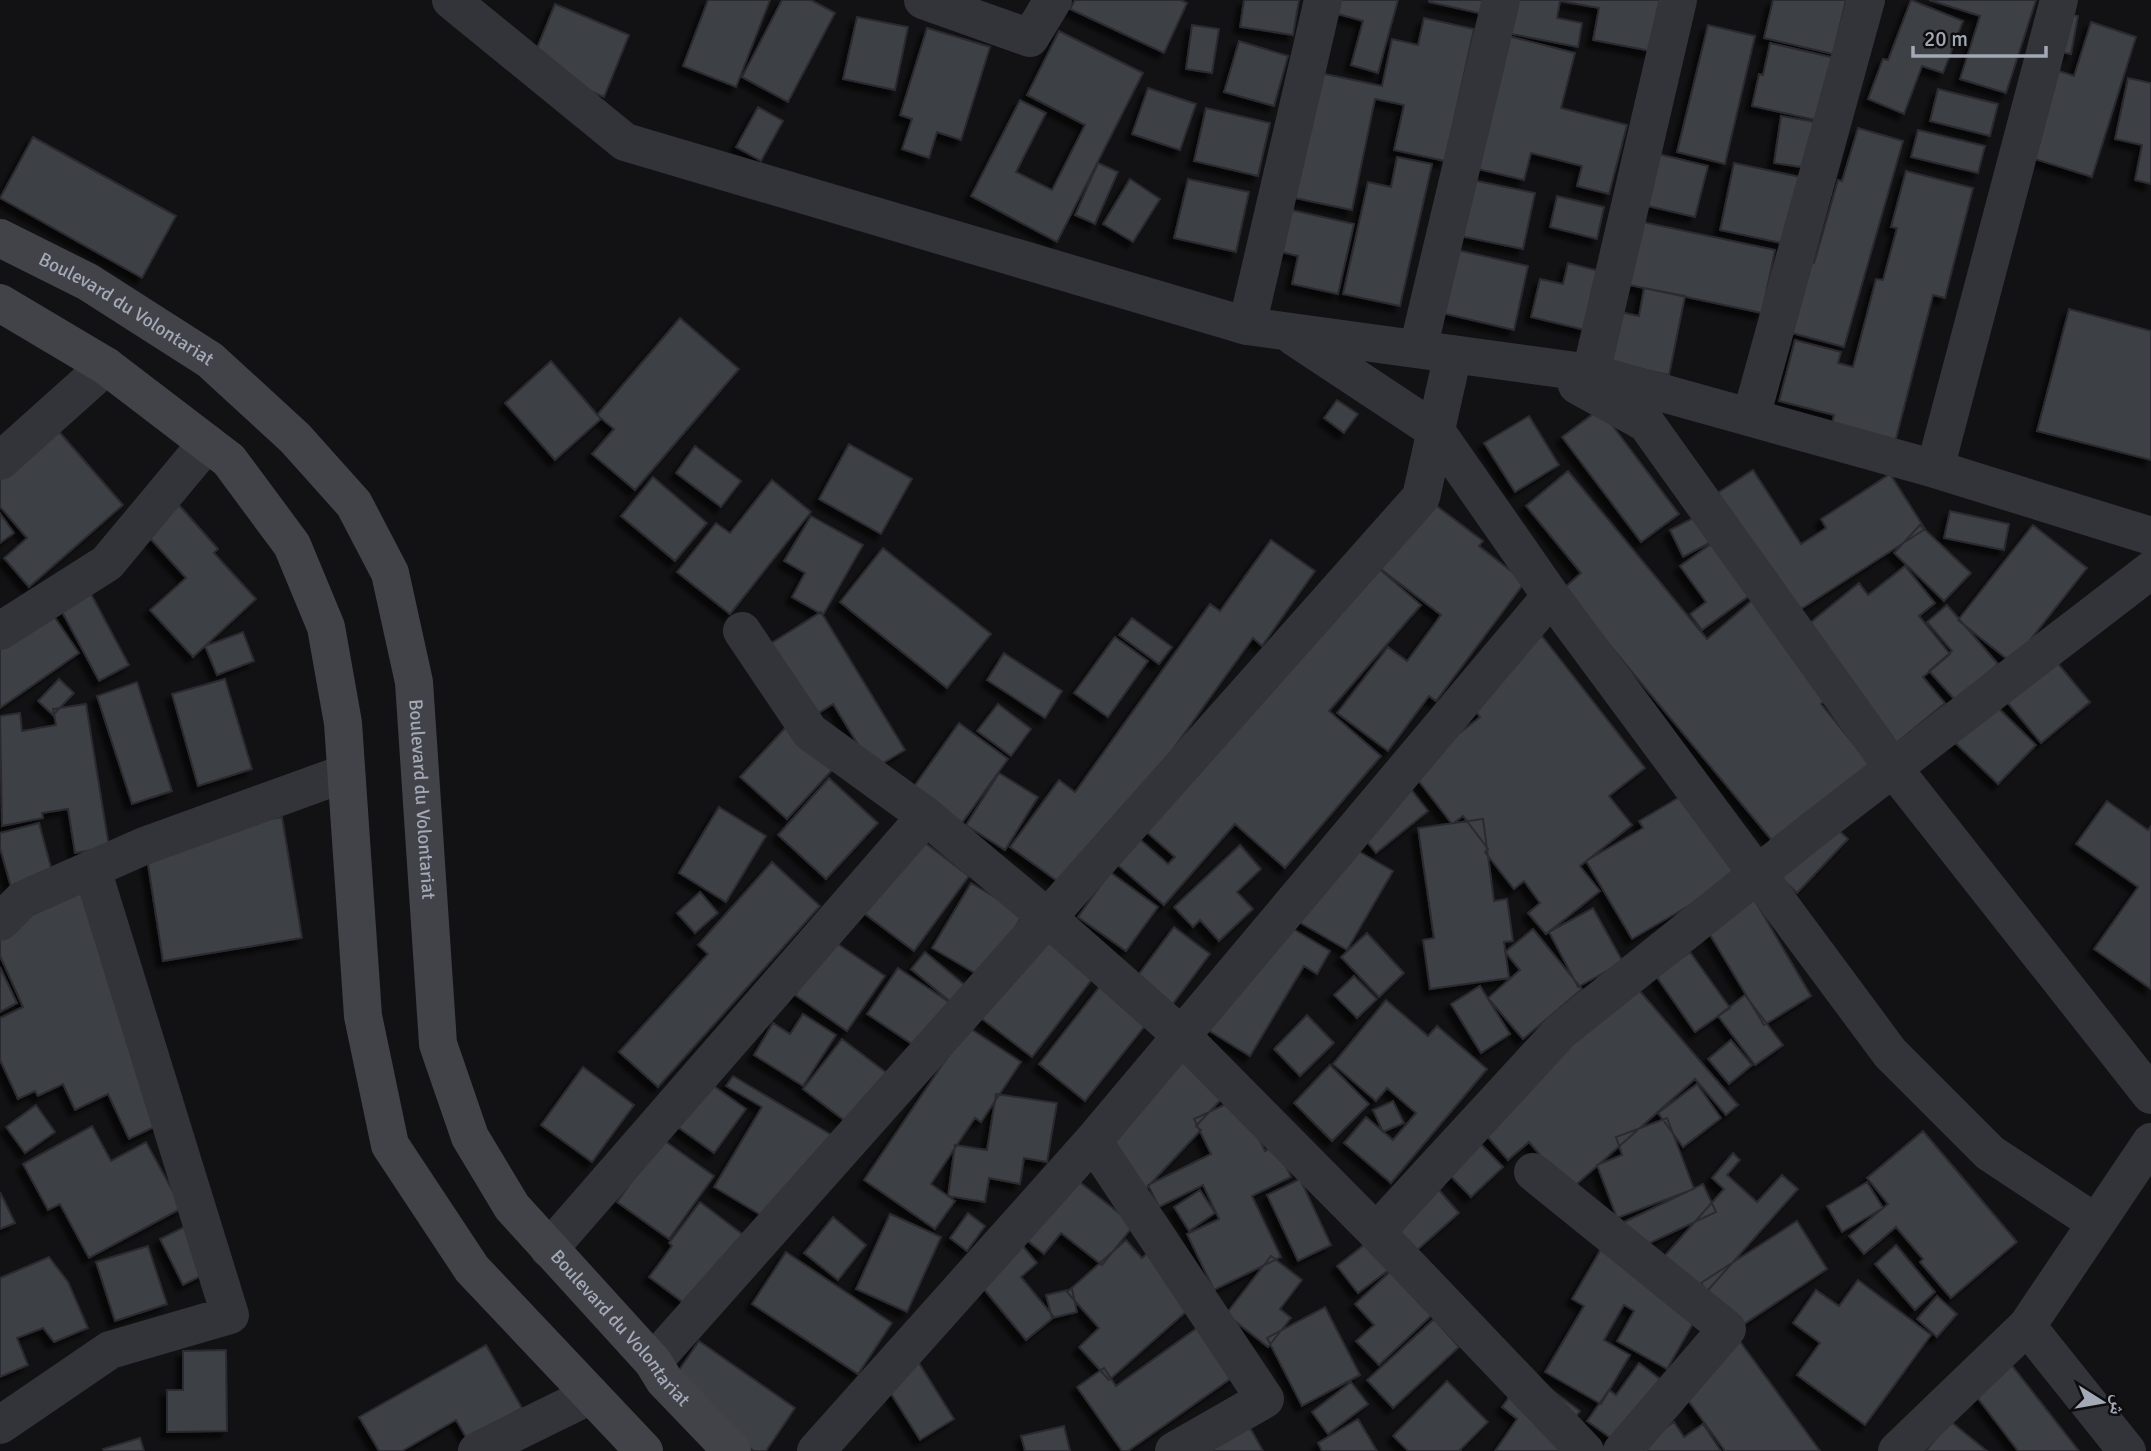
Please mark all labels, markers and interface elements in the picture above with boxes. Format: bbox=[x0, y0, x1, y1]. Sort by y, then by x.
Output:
scale bar bbox=[1913, 14, 2046, 58]
text: 20 m bbox=[1924, 26, 1968, 52]
street label: Boulevard du Volontariat bbox=[34, 247, 219, 372]
street label: Boulevard du Volontariat bbox=[403, 698, 440, 901]
street label: Boulevard du Volontariat bbox=[545, 1245, 695, 1412]
north arrow bbox=[2067, 1367, 2137, 1437]
text: ش bbox=[2104, 1393, 2131, 1417]

